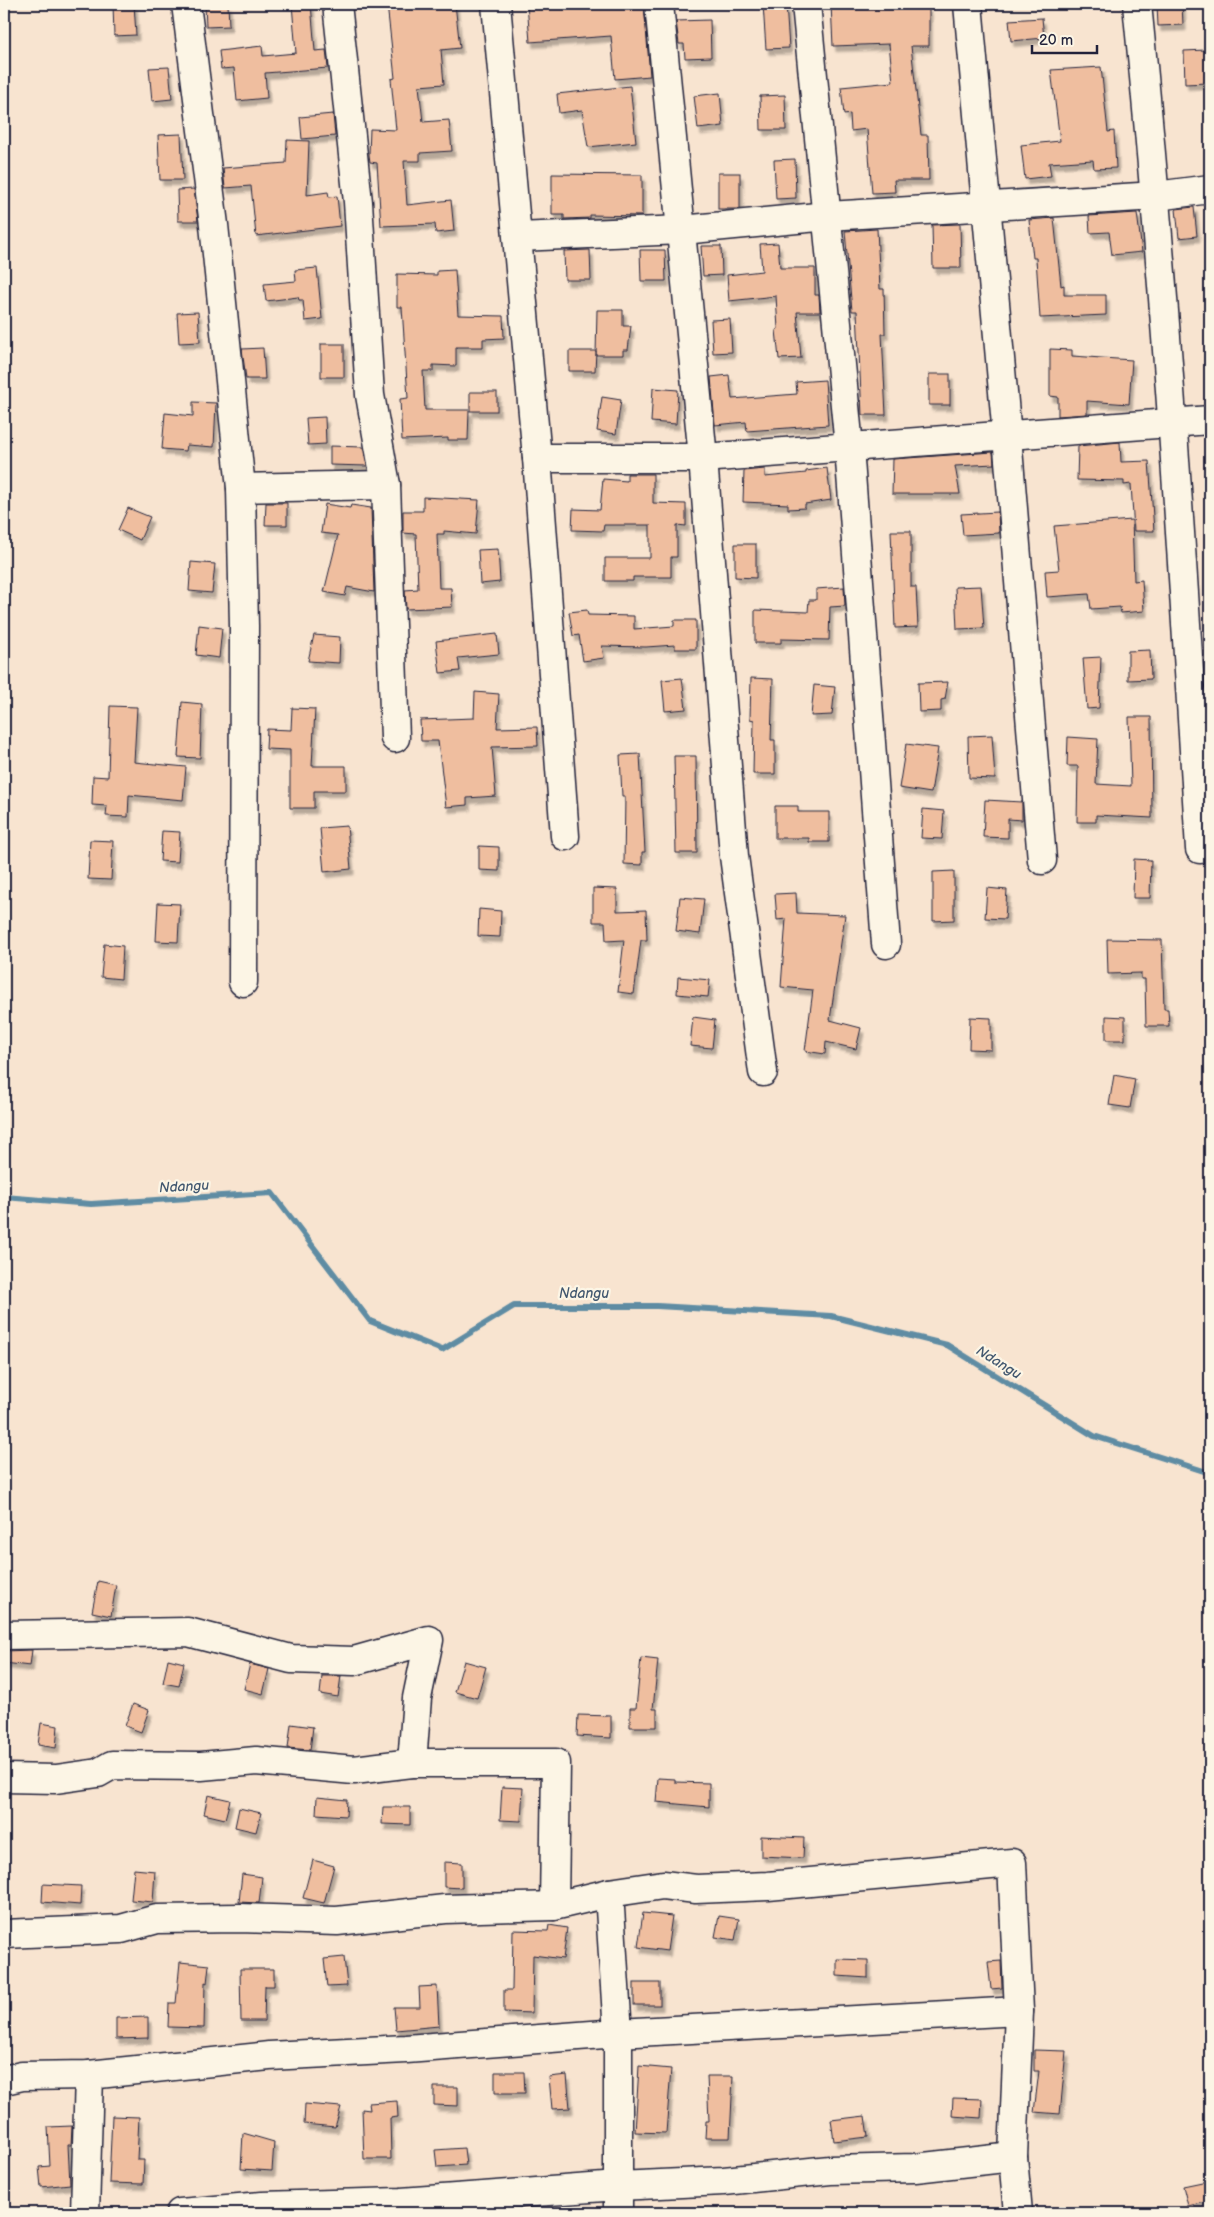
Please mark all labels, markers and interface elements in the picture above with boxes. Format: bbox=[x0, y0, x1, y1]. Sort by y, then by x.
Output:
scale bar bbox=[1032, 22, 1096, 54]
text: 20 m bbox=[1039, 31, 1073, 50]
water label: Ndangu bbox=[159, 1177, 210, 1196]
water label: Ndangu bbox=[559, 1285, 609, 1302]
water label: Ndangu bbox=[973, 1342, 1025, 1383]

